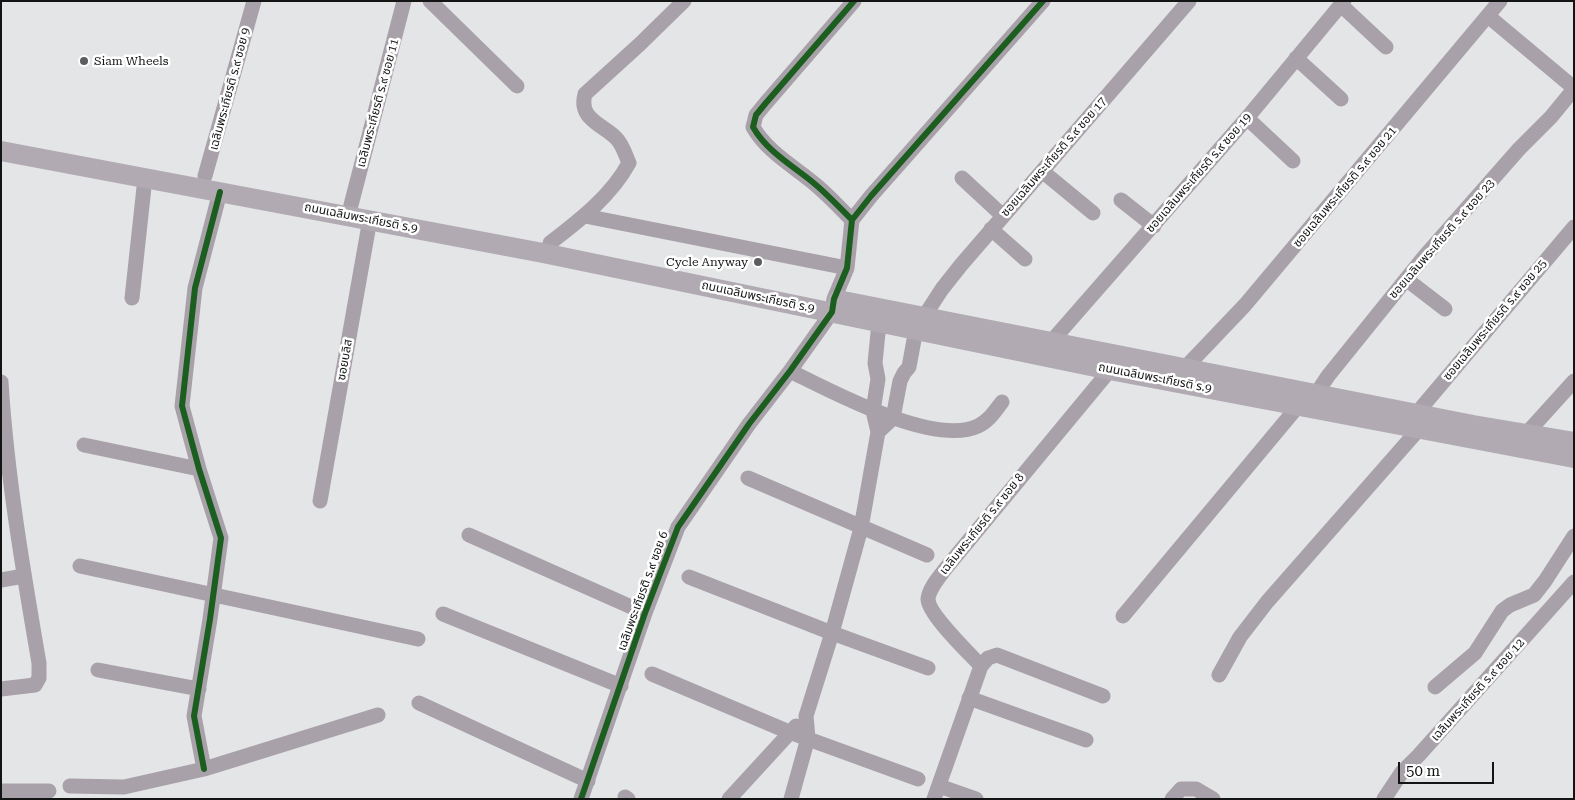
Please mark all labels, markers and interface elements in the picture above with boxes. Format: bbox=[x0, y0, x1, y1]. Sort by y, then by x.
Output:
street label: เฉลิมพระเกียรติ ร.๙ ซอย 9 bbox=[207, 26, 253, 152]
street label: เฉลิมพระเกียรติ ร.๙ ซอย 11 bbox=[354, 37, 402, 169]
place label: Siam Wheels bbox=[94, 54, 168, 68]
marker: Siam Wheels bbox=[78, 55, 90, 67]
street label: ซอยเฉลิมพระเกียรติ ร.๙ ซอย 17 bbox=[998, 94, 1110, 220]
street label: ซอยเฉลิมพระเกียรติ ร.๙ ซอย 19 bbox=[1143, 110, 1255, 236]
street label: ซอยเฉลิมพระเกียรติ ร.๙ ซอย 21 bbox=[1290, 124, 1400, 250]
street label: ซอยเฉลิมพระเกียรติ ร.๙ ซอย 23 bbox=[1386, 176, 1498, 302]
street label: ถนนเฉลิมพระเกียรติ ร.9 bbox=[303, 200, 419, 236]
place label: Cycle Anyway bbox=[666, 255, 748, 269]
marker: Cycle Anyway bbox=[752, 256, 764, 268]
street label: ซอยเฉลิมพระเกียรติ ร.๙ ซอย 25 bbox=[1440, 257, 1550, 383]
street label: ถนนเฉลิมพระเกียรติ ร.9 bbox=[700, 278, 816, 316]
street label: ซอยบลิส bbox=[334, 338, 356, 382]
street label: ถนนเฉลิมพระเกียรติ ร.9 bbox=[1097, 360, 1213, 396]
street label: เฉลิมพระเกียรติ ร.๙ ซอย 8 bbox=[937, 471, 1027, 577]
street label: เฉลิมพระเกียรติ ร.๙ ซอย 6 bbox=[615, 529, 671, 653]
street label: เฉลิมพระเกียรติ ร.๙ ซอย 12 bbox=[1428, 636, 1528, 744]
scale bar bbox=[1400, 752, 1496, 784]
text: 50 m bbox=[1406, 762, 1440, 780]

